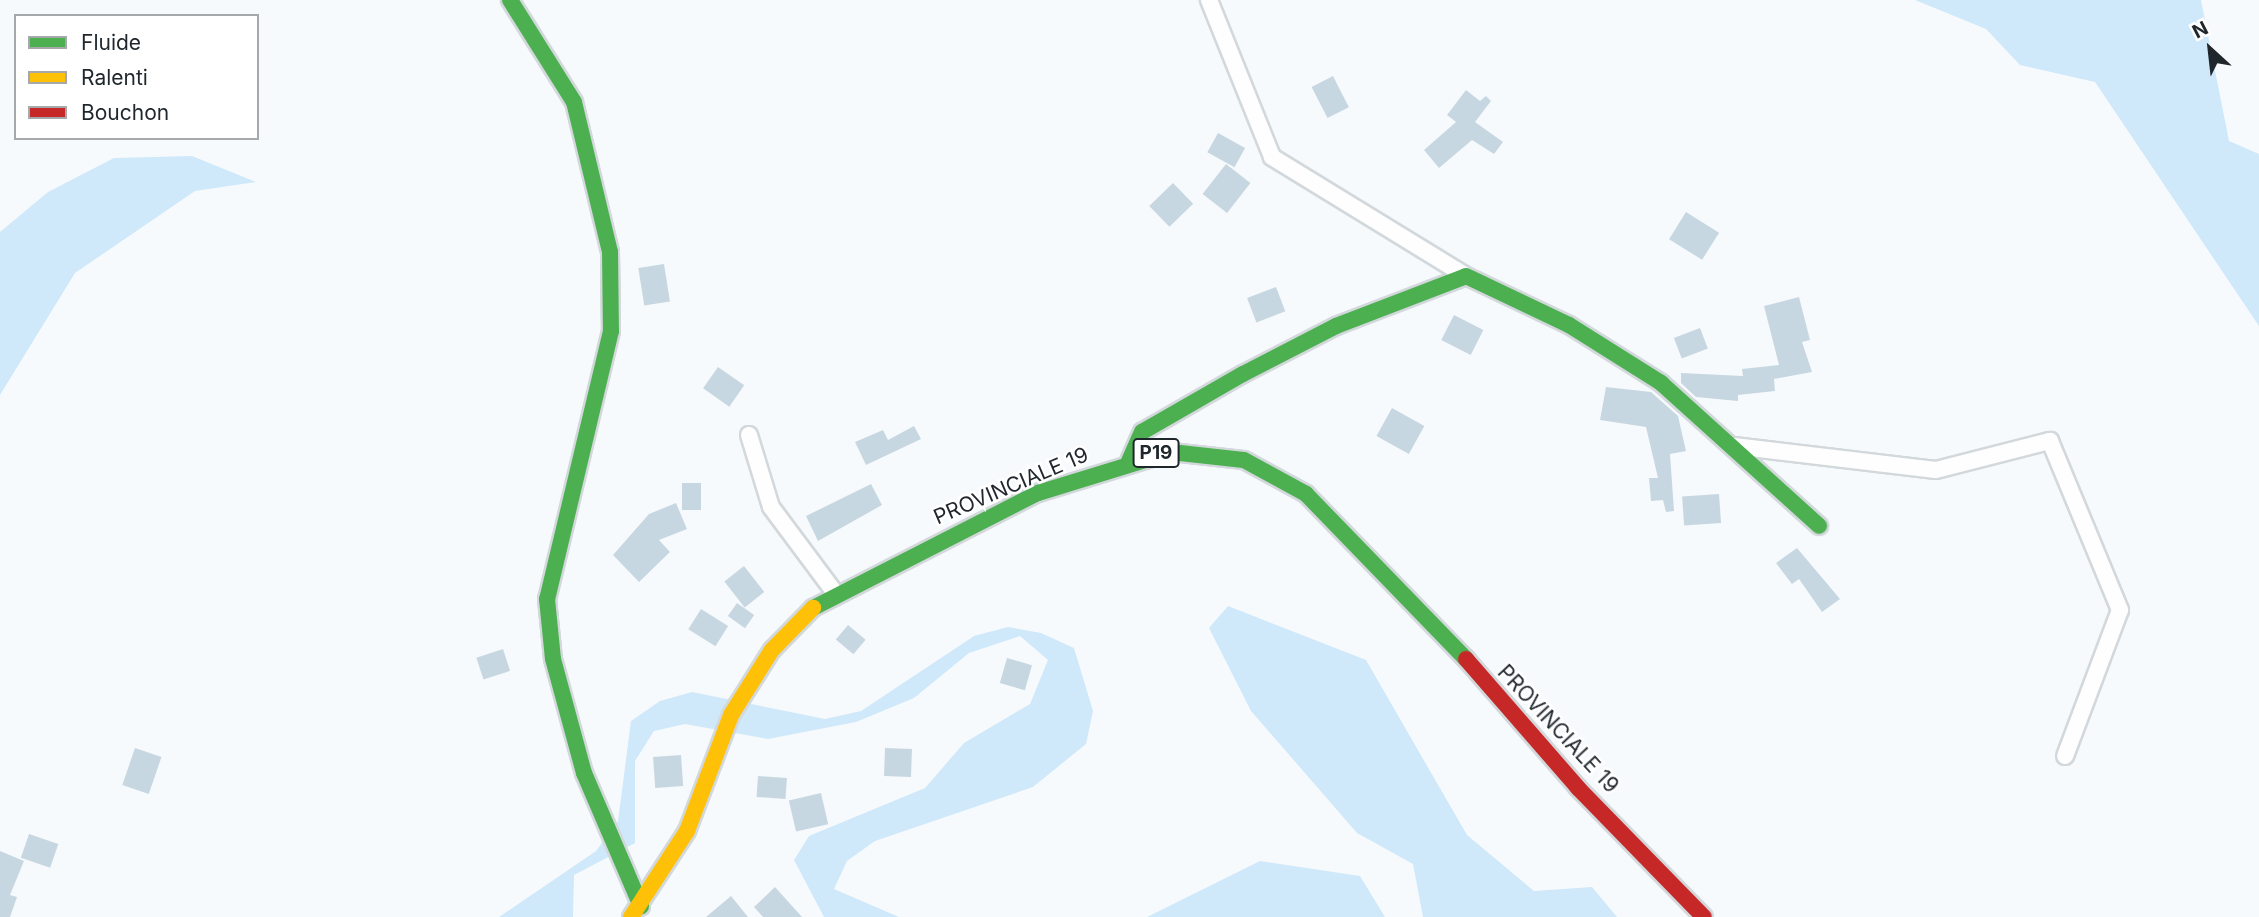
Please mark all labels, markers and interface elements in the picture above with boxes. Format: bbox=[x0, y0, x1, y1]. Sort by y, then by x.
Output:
legend bbox=[14, 14, 259, 140]
north arrow bbox=[2175, 14, 2245, 84]
text: N bbox=[2189, 16, 2212, 43]
text: Fluide bbox=[81, 30, 141, 55]
text: Ralenti bbox=[81, 65, 148, 90]
text: Bouchon bbox=[81, 100, 169, 125]
road number: P19 bbox=[1132, 437, 1180, 468]
street label: PROVINCIALE 19 bbox=[930, 442, 1092, 530]
street label: PROVINCIALE 19 bbox=[1492, 660, 1624, 798]

